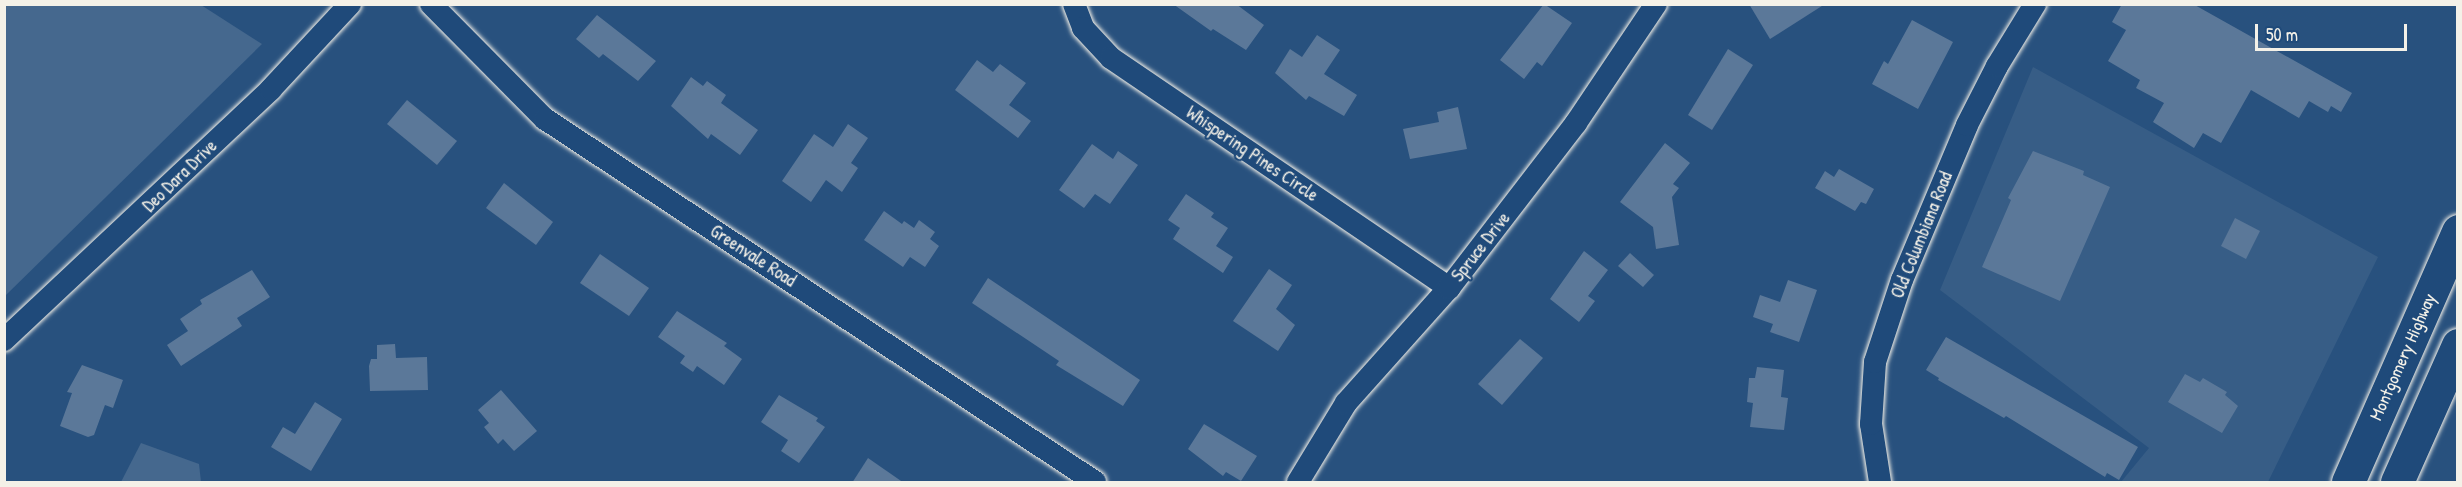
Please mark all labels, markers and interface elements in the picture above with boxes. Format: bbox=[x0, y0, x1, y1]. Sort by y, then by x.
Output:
scale bar bbox=[2258, 12, 2410, 50]
text: 50 m bbox=[2266, 22, 2298, 47]
street label: Whispering Pines Circle bbox=[1182, 102, 1322, 206]
street label: Deo Dara Drive bbox=[138, 135, 222, 217]
street label: Old Columbiana Road bbox=[1887, 169, 1957, 301]
street label: Spruce Drive bbox=[1447, 208, 1515, 286]
street label: Greenvale Road bbox=[706, 220, 800, 292]
street label: Montgomery Highway bbox=[2365, 290, 2441, 424]

